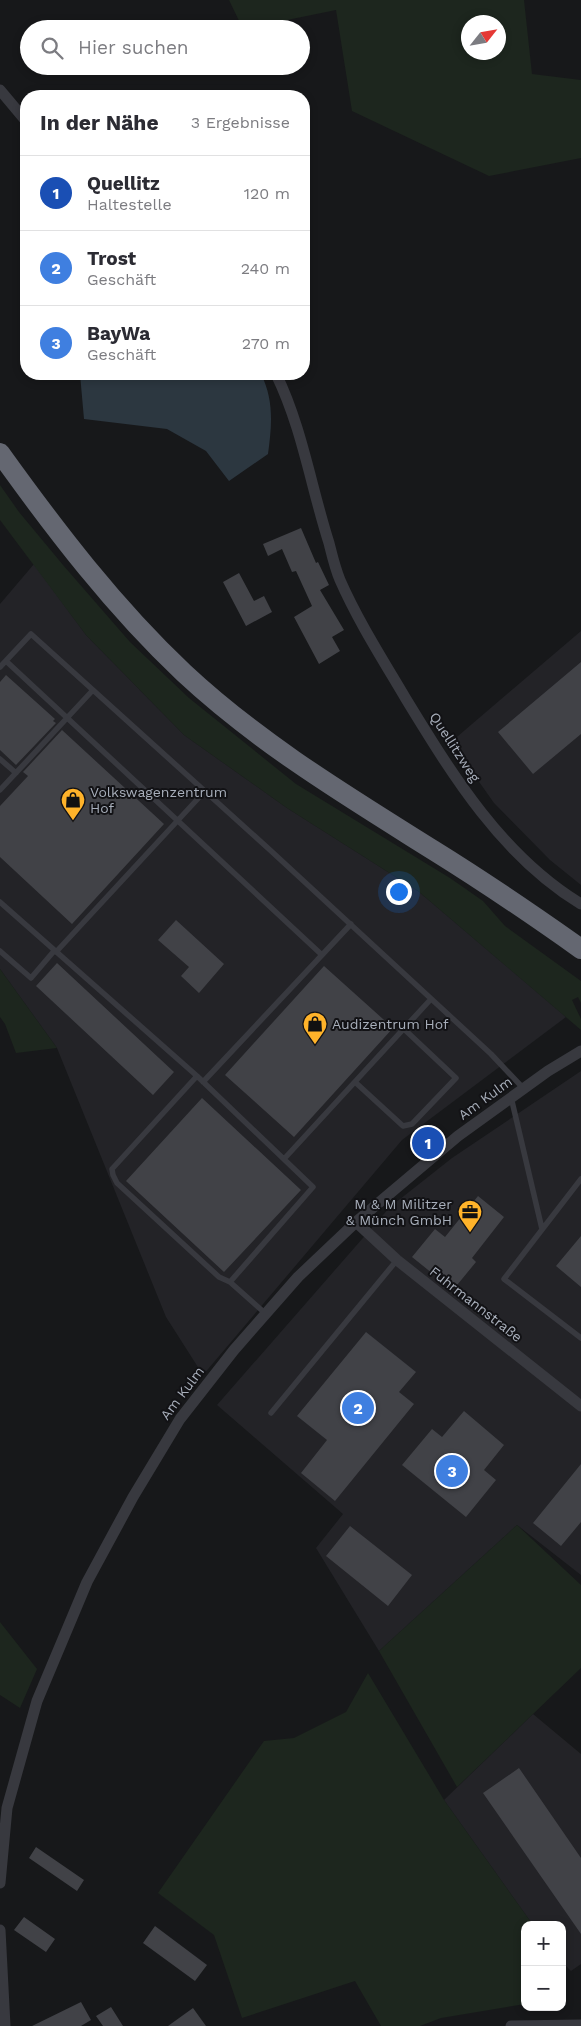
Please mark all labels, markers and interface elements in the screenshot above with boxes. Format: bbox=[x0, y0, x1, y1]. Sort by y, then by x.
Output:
north arrow bbox=[461, 15, 506, 60]
search box bbox=[20, 20, 310, 75]
icon: search bbox=[38, 34, 66, 62]
text: Hier suchen bbox=[78, 36, 189, 59]
text: In der Nähe bbox=[40, 110, 159, 135]
text: 3 Ergebnisse bbox=[191, 113, 290, 132]
text: Quellitz bbox=[87, 172, 160, 195]
text: 1 bbox=[53, 184, 59, 203]
text: 120 m bbox=[244, 184, 290, 203]
text: Haltestelle bbox=[87, 195, 172, 214]
text: Trost bbox=[87, 247, 136, 270]
text: 2 bbox=[51, 259, 61, 278]
text: 240 m bbox=[241, 259, 290, 278]
text: Geschäft bbox=[87, 270, 156, 289]
text: BayWa bbox=[87, 322, 150, 345]
text: 3 bbox=[51, 334, 61, 353]
text: 270 m bbox=[242, 334, 290, 353]
text: Geschäft bbox=[87, 345, 156, 364]
street label: Quellitzweg bbox=[427, 709, 484, 785]
place label: Volkswagenzentrum Hof bbox=[90, 784, 227, 816]
shop icon: Volkswagenzentrum Hof bbox=[60, 787, 86, 821]
your location bbox=[386, 879, 412, 905]
shop icon: Audizentrum Hof bbox=[302, 1011, 328, 1045]
place label: Audizentrum Hof bbox=[332, 1016, 449, 1032]
street label: Am Kulm bbox=[455, 1073, 515, 1123]
pin: 1 bbox=[412, 1124, 444, 1162]
place label: M & M Militzer & Münch GmbH bbox=[346, 1196, 452, 1228]
office icon: M & M Militzer & Münch GmbH bbox=[457, 1199, 483, 1233]
street label: Fuhrmannstraße bbox=[427, 1263, 525, 1345]
street label: Am Kulm bbox=[157, 1363, 207, 1423]
pin: 2 bbox=[342, 1389, 374, 1427]
pin: 3 bbox=[436, 1452, 468, 1490]
map controls bbox=[521, 1921, 566, 2011]
button: + bbox=[521, 1921, 566, 1966]
button: − bbox=[521, 1966, 566, 2011]

